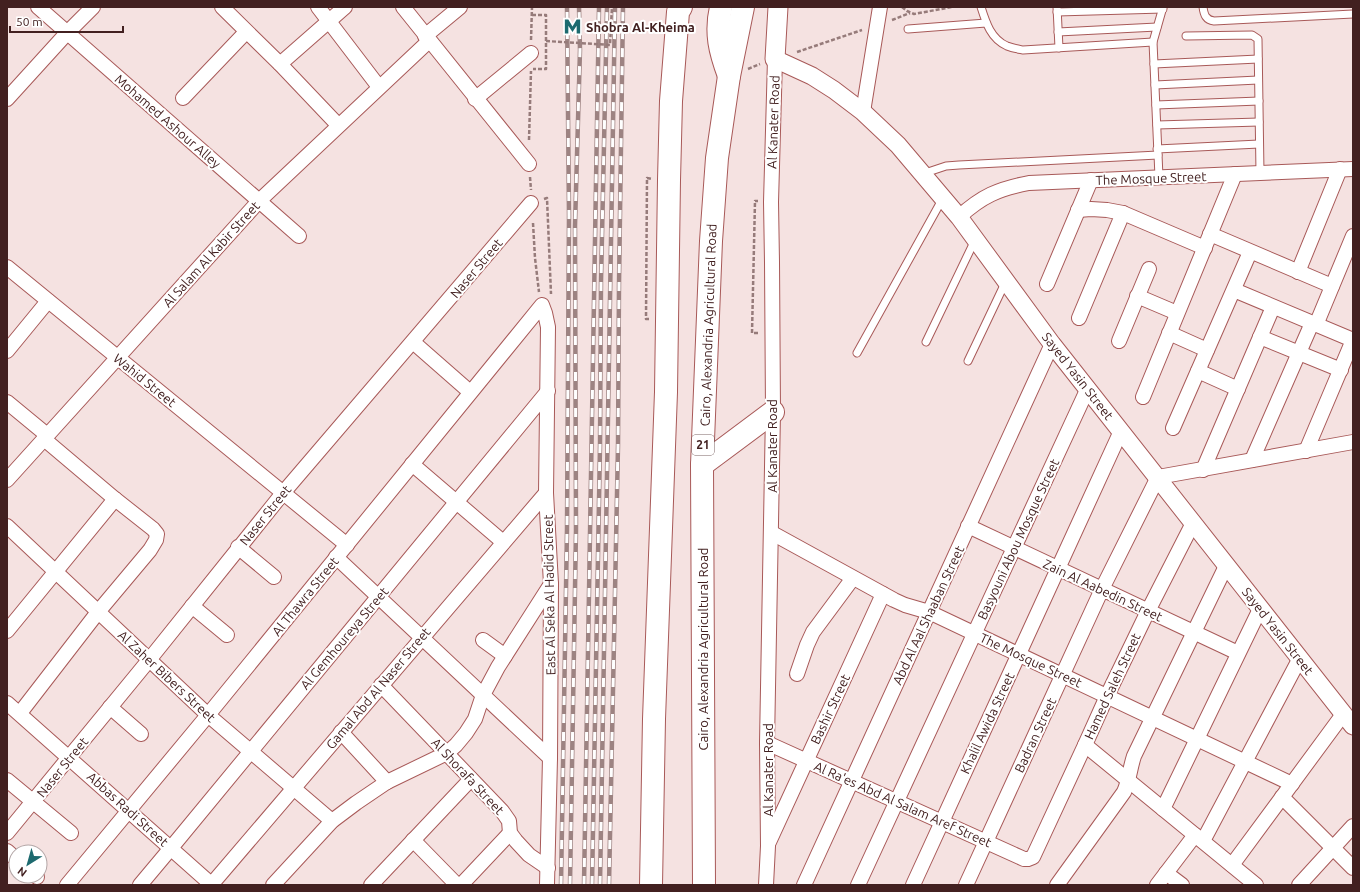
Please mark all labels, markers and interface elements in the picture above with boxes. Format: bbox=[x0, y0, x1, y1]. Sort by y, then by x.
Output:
scale bar bbox=[10, 8, 123, 34]
text: 50 m bbox=[16, 15, 43, 28]
metro station icon: Shobra Al-Kheima bbox=[563, 17, 583, 37]
place label: Shobra Al-Kheima bbox=[586, 20, 695, 34]
street label: Mohamed Ashour Alley bbox=[112, 71, 224, 171]
street label: Al Kanater Road bbox=[764, 75, 782, 169]
street label: The Mosque Street bbox=[1095, 169, 1207, 187]
street label: Al Salam Al Kabir Street bbox=[160, 198, 262, 310]
street label: Cairo, Alexandria Agricultural Road bbox=[697, 223, 720, 427]
street label: Naser Street bbox=[447, 236, 505, 300]
street label: Sayed Yasin Street bbox=[1040, 330, 1116, 422]
street label: Wahid Street bbox=[111, 351, 179, 409]
street label: Al Kanater Road bbox=[765, 399, 779, 493]
road number: 21 bbox=[692, 435, 714, 455]
street label: Basyouni Abou Mosque Street bbox=[975, 457, 1061, 621]
street label: Naser Street bbox=[237, 482, 293, 548]
street label: East Al Seka Al Hadid Street bbox=[541, 514, 557, 676]
street label: Abd Al Aal Shaaban Street bbox=[890, 543, 966, 687]
street label: Cairo, Alexandria Agricultural Road bbox=[696, 548, 711, 750]
street label: Al Thawra Street bbox=[269, 554, 341, 638]
street label: Zain Al Aabedin Street bbox=[1041, 556, 1165, 624]
street label: Al Gemhoureya Street bbox=[297, 584, 391, 692]
street label: Sayed Yasin Street bbox=[1240, 585, 1316, 677]
street label: Gamal Abd Al Naser Street bbox=[323, 624, 433, 752]
street label: Al Zaher Bibers Street bbox=[116, 627, 218, 725]
street label: The Mosque Street bbox=[978, 630, 1084, 690]
street label: Hamed Saleh Street bbox=[1081, 631, 1143, 741]
street label: Khalil Awida Street bbox=[957, 670, 1017, 776]
street label: Bashir Street bbox=[808, 672, 852, 746]
street label: Badran Street bbox=[1012, 695, 1058, 775]
street label: Al Kanater Road bbox=[761, 723, 775, 817]
street label: Naser Street bbox=[34, 734, 90, 800]
street label: Al Shorafa Street bbox=[429, 735, 507, 817]
street label: Al Ra'es Abd Al Salam Aref Street bbox=[812, 758, 994, 850]
street label: Abbas Radi Street bbox=[85, 769, 171, 849]
north arrow bbox=[8, 844, 48, 884]
text: N bbox=[15, 865, 29, 879]

